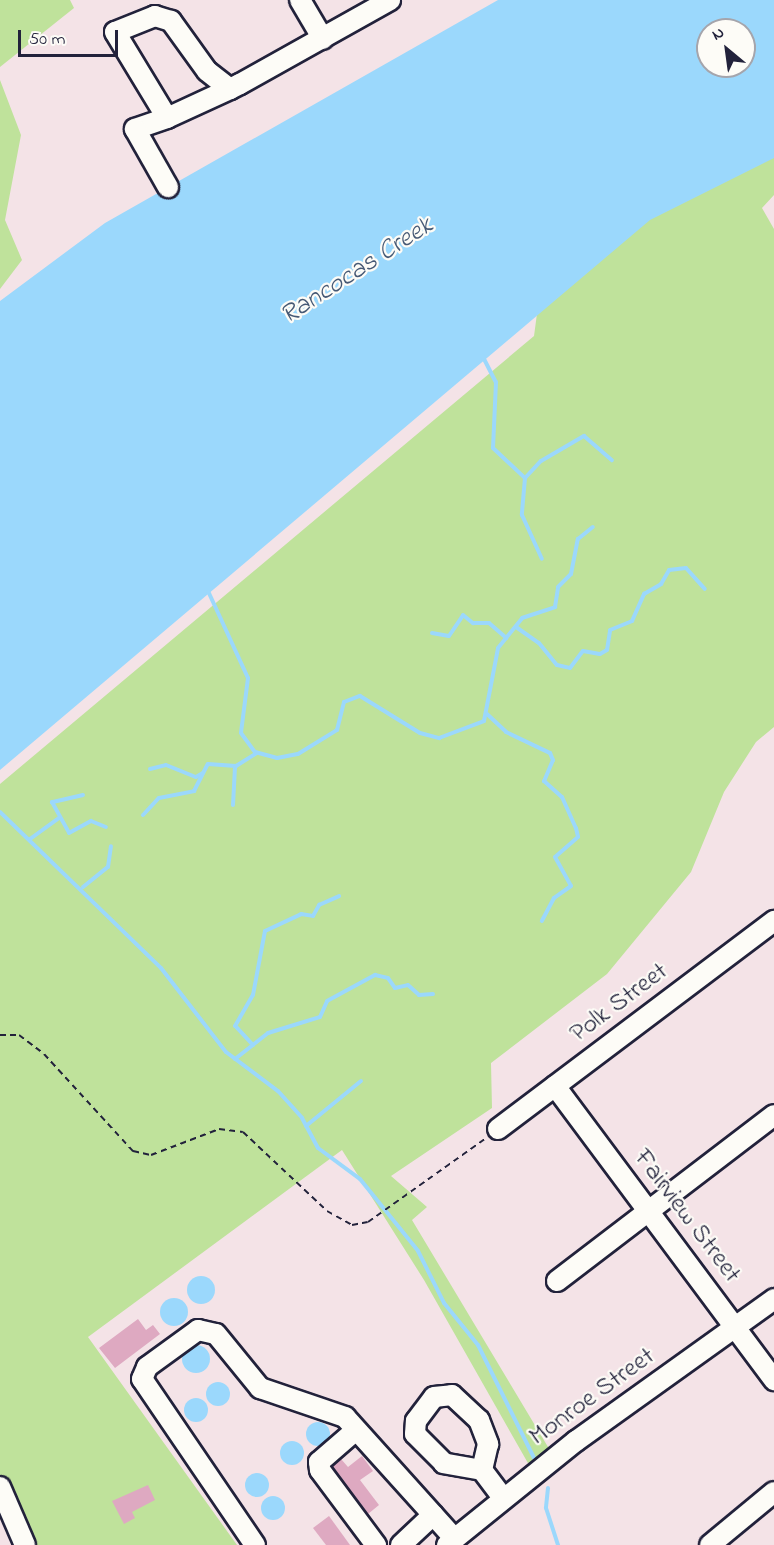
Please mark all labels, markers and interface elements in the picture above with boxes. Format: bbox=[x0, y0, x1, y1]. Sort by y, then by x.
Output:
scale bar bbox=[21, 18, 122, 56]
north arrow bbox=[696, 18, 756, 78]
text: N bbox=[708, 21, 729, 47]
text: 50 m bbox=[29, 27, 66, 53]
water label: Rancocas Creek bbox=[275, 210, 439, 332]
street label: Polk Street bbox=[565, 957, 675, 1051]
street label: Fairview Street bbox=[626, 1144, 746, 1290]
street label: Monroe Street bbox=[524, 1342, 662, 1454]

